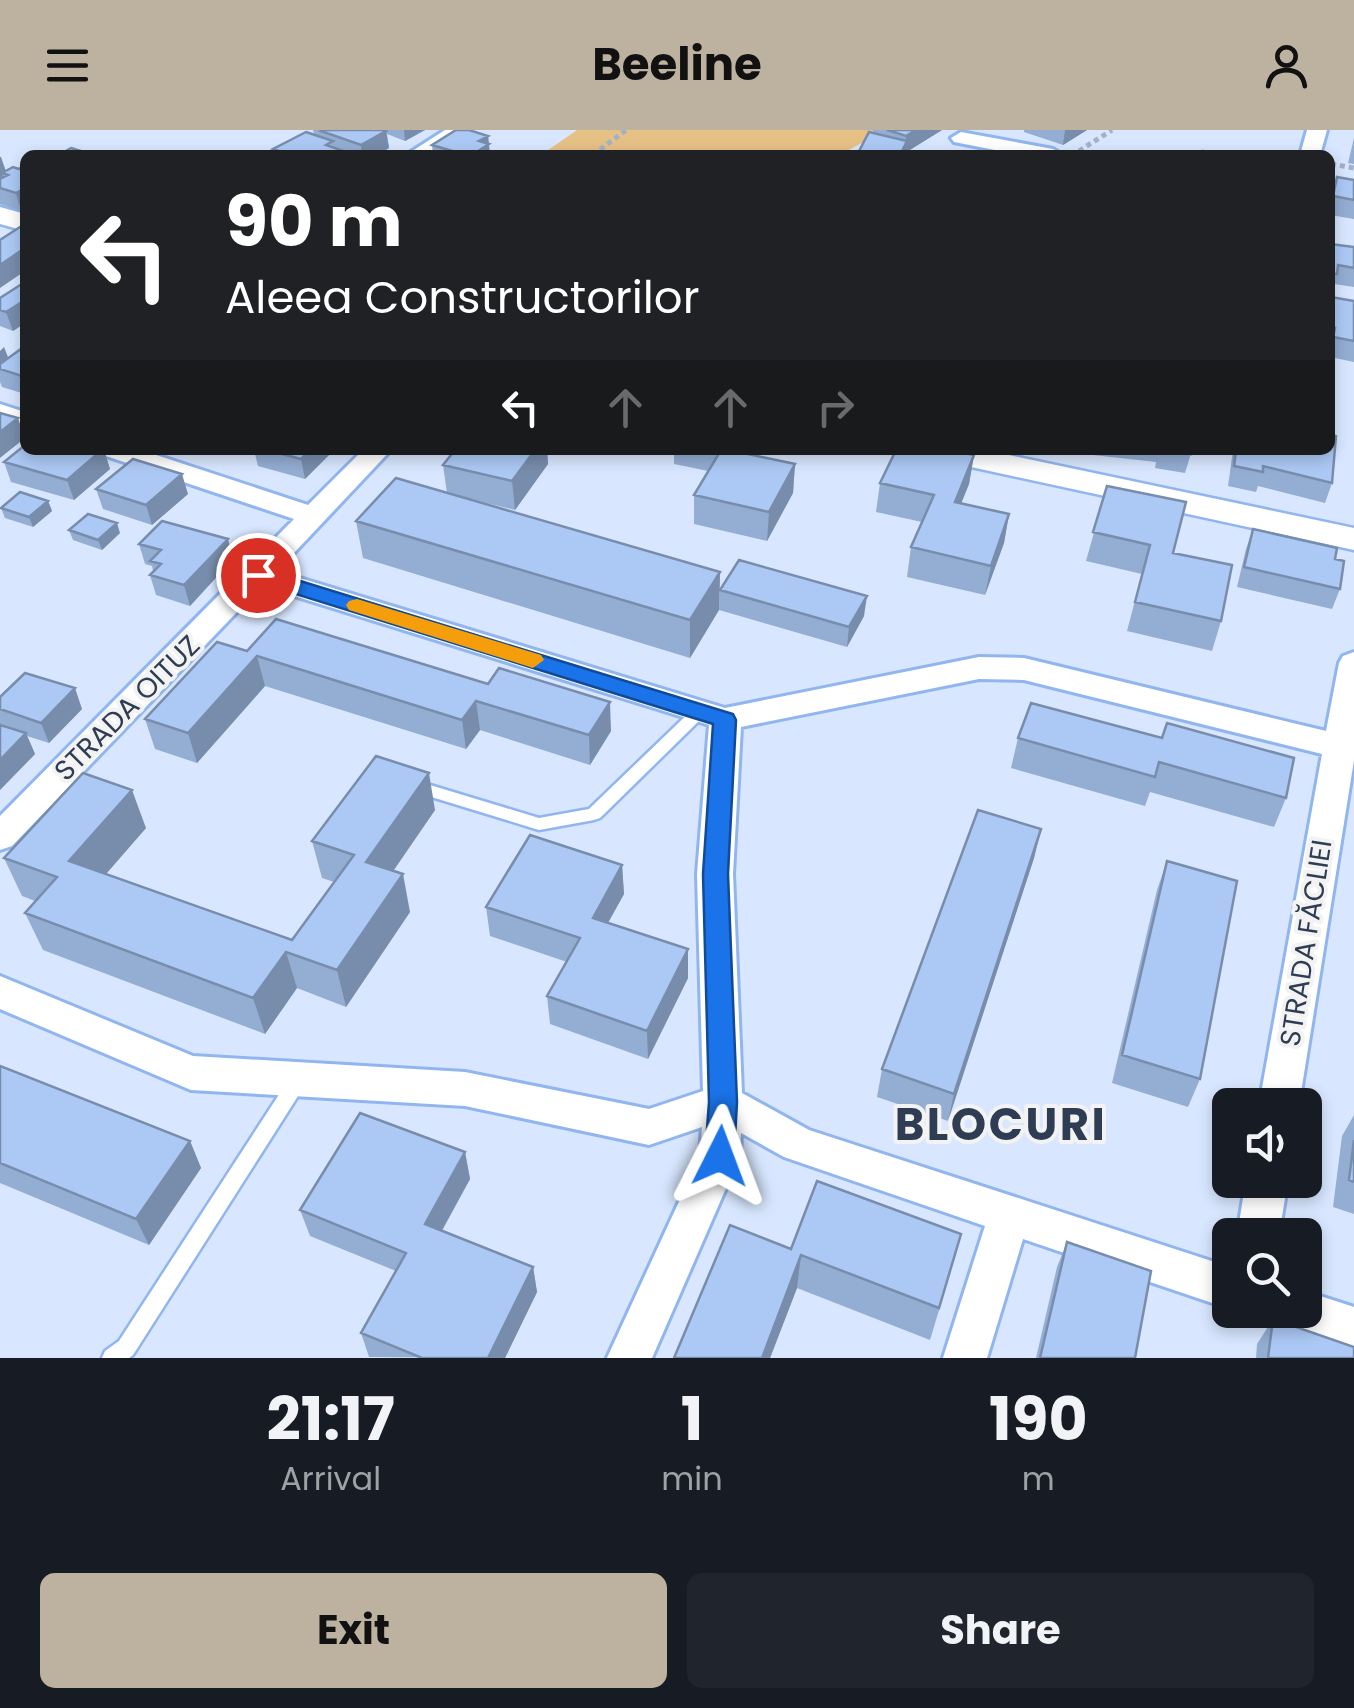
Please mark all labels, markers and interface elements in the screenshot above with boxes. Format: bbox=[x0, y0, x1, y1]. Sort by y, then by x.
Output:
text: Beeline bbox=[592, 33, 762, 96]
icon: menu bbox=[40, 38, 95, 93]
icon: person bbox=[1259, 38, 1314, 93]
text: 90 m bbox=[225, 172, 403, 271]
icon: left bbox=[60, 190, 190, 320]
text: Aleea Constructorilor bbox=[225, 266, 699, 329]
icon: left bbox=[493, 380, 548, 435]
icon: ahead bbox=[598, 380, 653, 435]
icon: ahead bbox=[703, 380, 758, 435]
icon: right bbox=[808, 380, 863, 435]
pin bbox=[216, 533, 301, 618]
icon: arrive bbox=[231, 548, 286, 603]
street label: STRADA OITUZ bbox=[45, 626, 209, 790]
street label: STRADA FĂCLIEI bbox=[1270, 837, 1342, 1049]
map controls bbox=[1212, 1088, 1322, 1328]
button: sound bbox=[1212, 1088, 1322, 1198]
district label: BLOCURI bbox=[895, 1093, 1107, 1156]
position arrow bbox=[668, 1104, 772, 1208]
button: search bbox=[1212, 1218, 1322, 1328]
text: 21:17 bbox=[266, 1377, 395, 1461]
text: 1 bbox=[681, 1377, 703, 1461]
text: 190 bbox=[989, 1377, 1088, 1461]
text: Arrival bbox=[280, 1456, 381, 1501]
text: min bbox=[661, 1456, 723, 1501]
text: m bbox=[1022, 1456, 1055, 1501]
button: Exit bbox=[40, 1573, 667, 1688]
button: Share bbox=[687, 1573, 1314, 1688]

